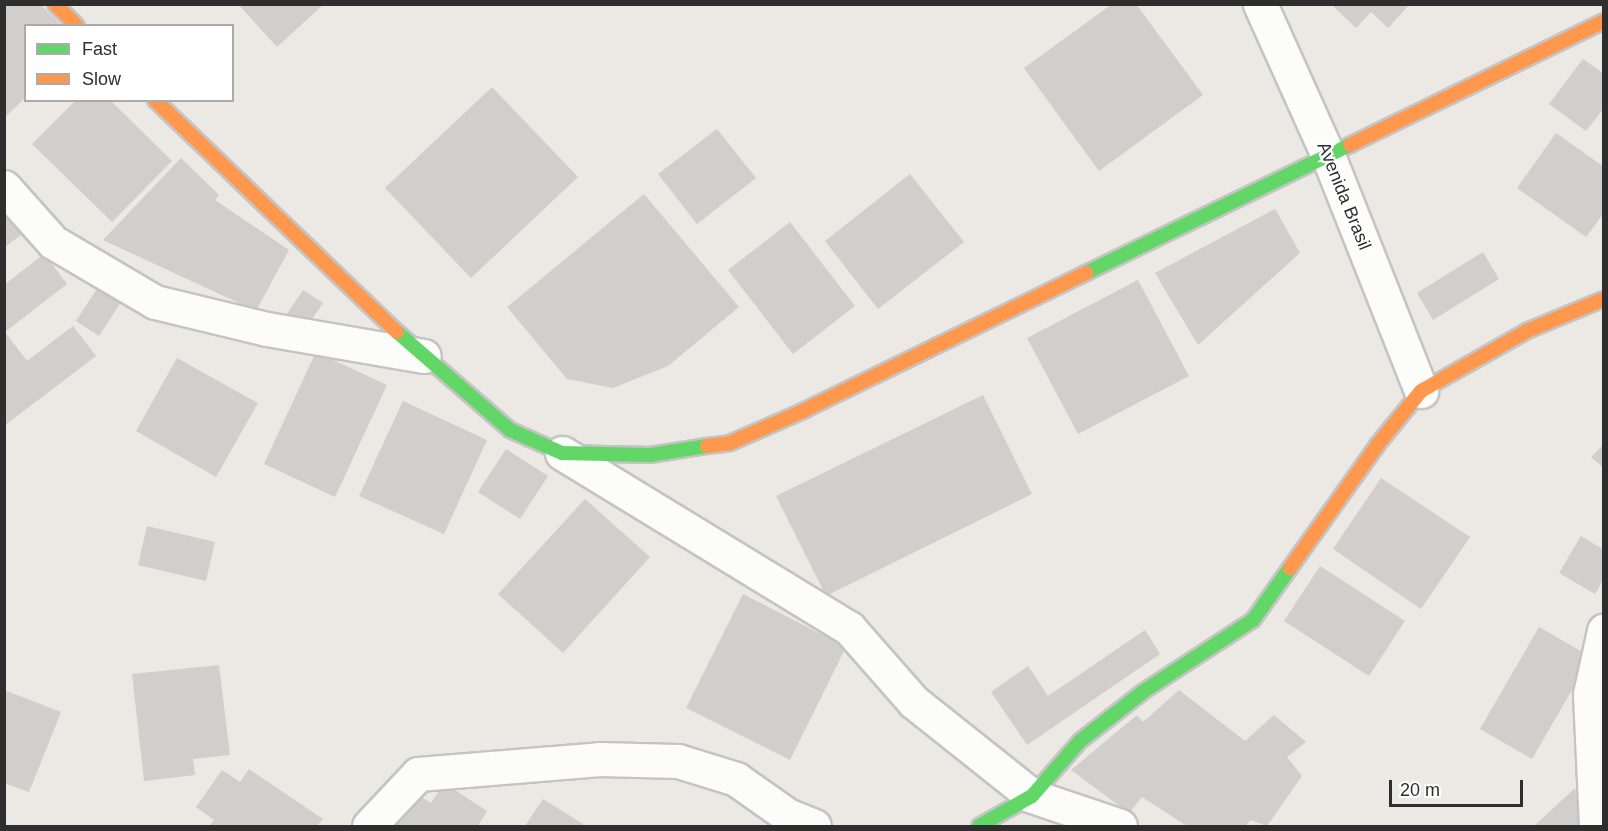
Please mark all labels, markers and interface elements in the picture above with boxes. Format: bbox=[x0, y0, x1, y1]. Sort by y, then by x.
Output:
legend bbox=[24, 24, 234, 102]
text: Fast bbox=[82, 39, 117, 59]
text: Slow bbox=[82, 69, 121, 89]
street label: Avenida Brasil bbox=[1312, 139, 1376, 253]
scale bar bbox=[1392, 768, 1526, 806]
text: 20 m bbox=[1400, 780, 1440, 800]

